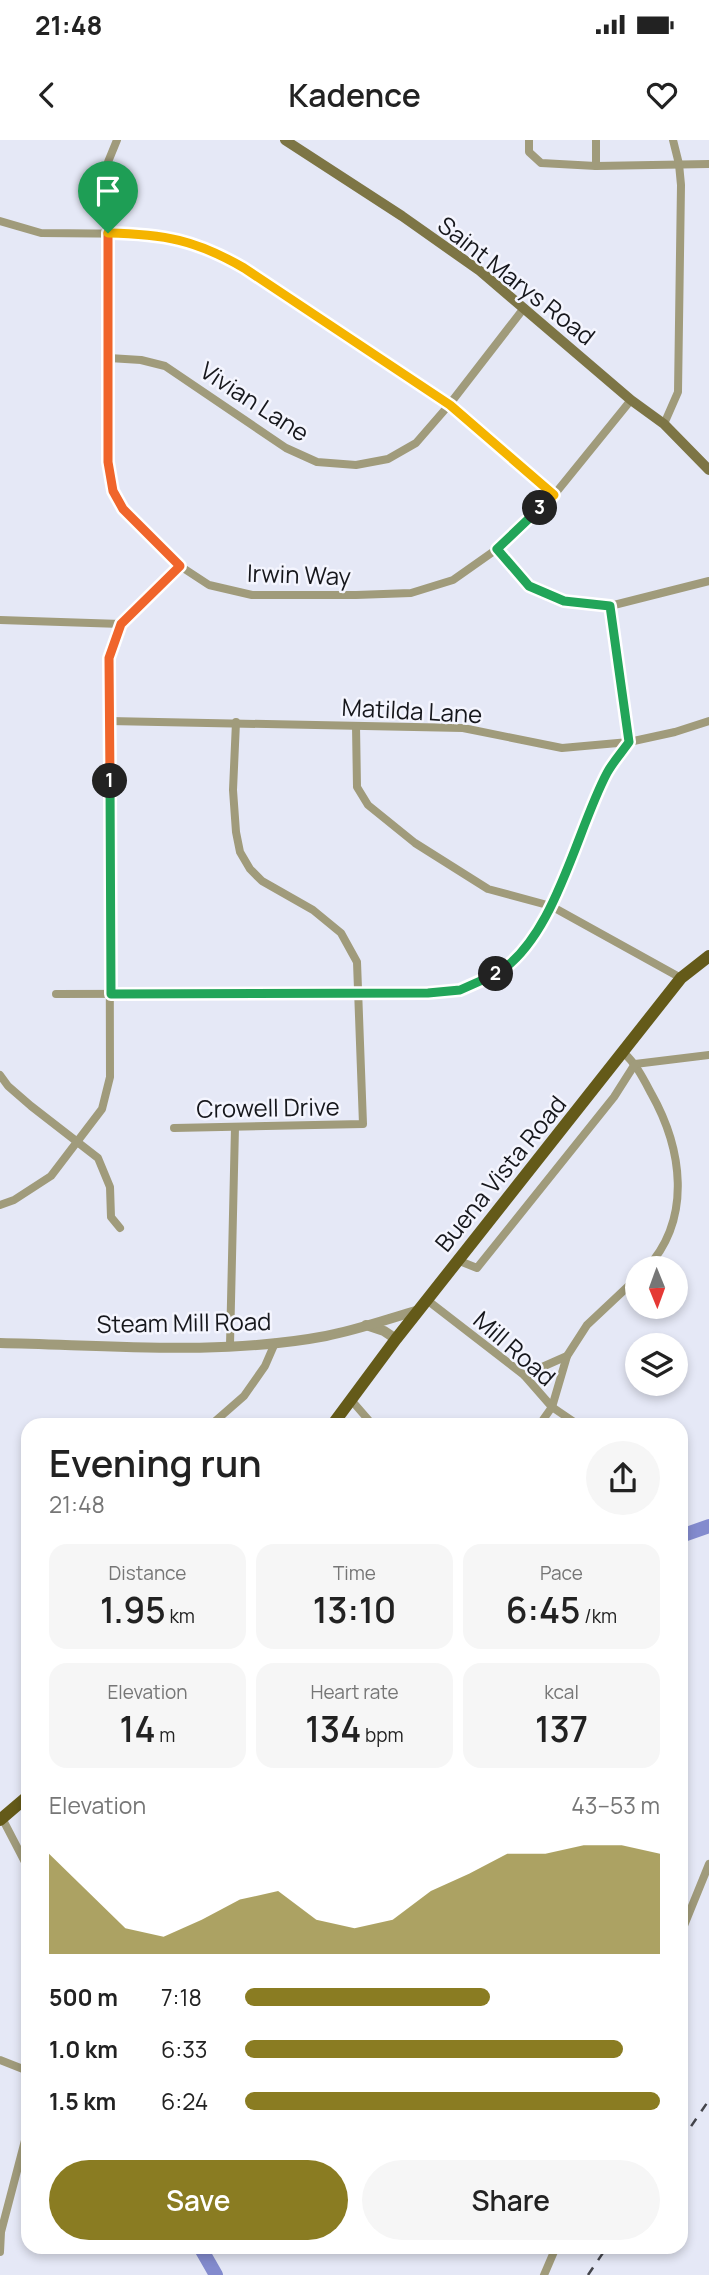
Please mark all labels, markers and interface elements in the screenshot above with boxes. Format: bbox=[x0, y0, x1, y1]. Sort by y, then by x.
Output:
text: 21:48 bbox=[35, 7, 103, 43]
text: Kadence bbox=[288, 73, 421, 117]
icon: back bbox=[28, 76, 66, 114]
icon: heart bbox=[643, 76, 681, 114]
pin bbox=[78, 161, 138, 233]
icon: arrive bbox=[89, 172, 127, 210]
street label: Saint Marys Road bbox=[431, 208, 603, 352]
street label: Vivian Lane bbox=[194, 354, 316, 448]
pin: 3 bbox=[522, 490, 558, 526]
text: 3 bbox=[534, 494, 545, 520]
street label: Irwin Way bbox=[246, 556, 352, 592]
street label: Matilda Lane bbox=[341, 690, 483, 730]
pin: 1 bbox=[92, 764, 128, 798]
text: 1 bbox=[105, 767, 114, 793]
pin: 2 bbox=[478, 956, 514, 992]
text: 2 bbox=[490, 960, 501, 986]
street label: Buena Vista Road bbox=[427, 1088, 573, 1258]
street label: Crowell Drive bbox=[196, 1089, 340, 1125]
north arrow bbox=[625, 1256, 688, 1320]
map controls bbox=[625, 1256, 688, 1396]
street label: Mill Road bbox=[467, 1303, 563, 1393]
street label: Steam Mill Road bbox=[96, 1304, 272, 1340]
button: layers bbox=[625, 1333, 688, 1396]
text: Evening run bbox=[49, 1436, 262, 1488]
button: share bbox=[586, 1441, 660, 1515]
text: 21:48 bbox=[49, 1488, 105, 1520]
text: Distance bbox=[109, 1560, 186, 1586]
text: Time bbox=[333, 1560, 376, 1586]
text: Pace bbox=[540, 1560, 583, 1586]
text: 1.95 bbox=[100, 1586, 166, 1634]
text: 13:10 bbox=[313, 1586, 396, 1634]
text: 6:45 bbox=[506, 1586, 581, 1634]
text: km bbox=[166, 1603, 195, 1629]
text: /km bbox=[581, 1603, 617, 1629]
text: Elevation bbox=[107, 1679, 188, 1705]
text: Heart rate bbox=[310, 1679, 399, 1705]
text: kcal bbox=[544, 1679, 579, 1705]
text: 14 bbox=[120, 1705, 155, 1753]
text: 134 bbox=[305, 1705, 361, 1753]
text: 137 bbox=[535, 1705, 588, 1753]
text: m bbox=[155, 1722, 175, 1748]
text: bpm bbox=[361, 1722, 404, 1748]
text: Elevation bbox=[49, 1789, 146, 1821]
text: 43–53 m bbox=[571, 1789, 660, 1821]
text: 500 m bbox=[49, 1981, 118, 2013]
text: 7:18 bbox=[161, 1981, 202, 2013]
text: 1.0 km bbox=[49, 2033, 118, 2065]
text: 6:33 bbox=[161, 2033, 208, 2065]
text: 1.5 km bbox=[49, 2085, 116, 2117]
text: 6:24 bbox=[161, 2085, 208, 2117]
button: Save bbox=[49, 2160, 348, 2240]
button: Share bbox=[362, 2160, 660, 2240]

